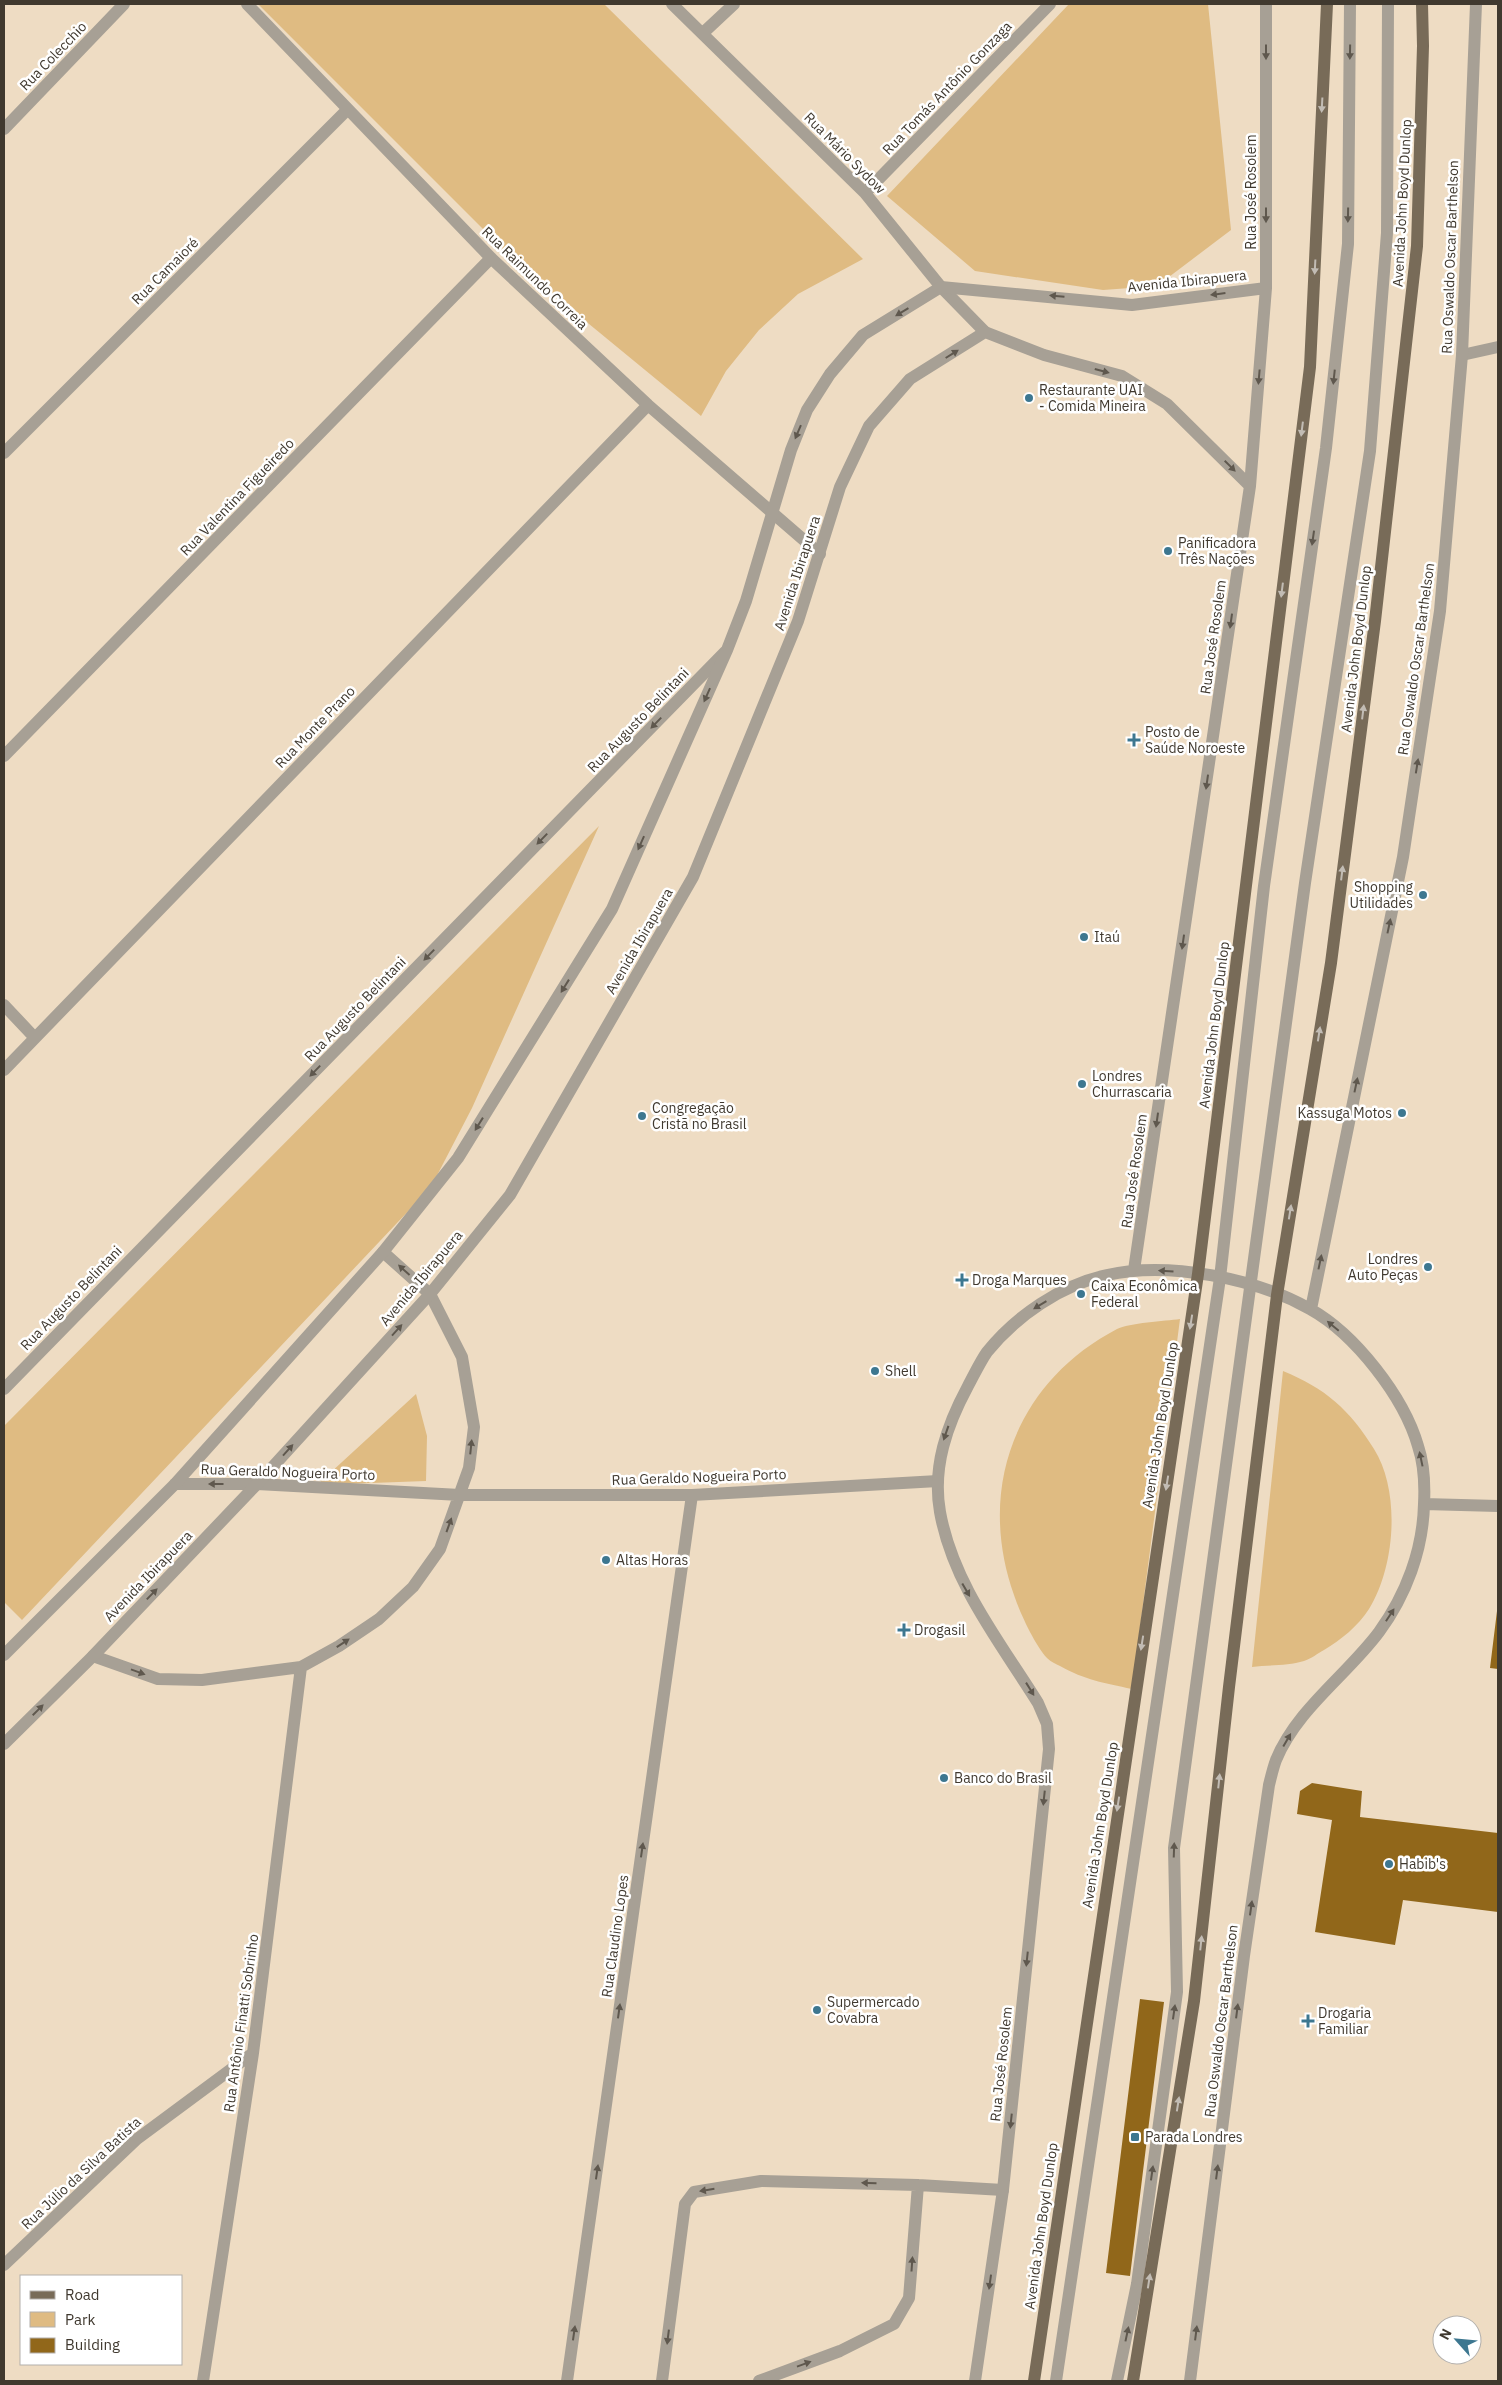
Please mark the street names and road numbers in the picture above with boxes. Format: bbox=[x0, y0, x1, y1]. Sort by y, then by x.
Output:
street label: Rua Tomás Antônio Gonzaga bbox=[878, 17, 1016, 159]
street label: Rua Colecchio bbox=[16, 18, 91, 94]
street label: Rua Mário Sydow bbox=[800, 108, 890, 198]
street label: Avenida John Boyd Dunlop bbox=[1389, 119, 1415, 287]
street label: Rua José Rosolem bbox=[1242, 134, 1260, 250]
street label: Rua Oswaldo Oscar Barthelson bbox=[1438, 160, 1462, 354]
street label: Rua Raimundo Correia bbox=[478, 223, 592, 334]
street label: Rua Camaioré bbox=[128, 233, 203, 308]
street label: Avenida Ibirapuera bbox=[1127, 266, 1248, 296]
street label: Rua Valentina Figueiredo bbox=[176, 434, 298, 560]
street label: Avenida Ibirapuera bbox=[770, 513, 824, 633]
street label: Rua Oswaldo Oscar Barthelson bbox=[1394, 562, 1438, 756]
street label: Avenida John Boyd Dunlop bbox=[1337, 565, 1375, 733]
street label: Rua José Rosolem bbox=[1196, 579, 1230, 695]
street label: Rua Augusto Belintani bbox=[583, 664, 693, 776]
street label: Rua Monte Prano bbox=[271, 682, 359, 772]
street label: Avenida Ibirapuera bbox=[601, 884, 677, 997]
street label: Avenida John Boyd Dunlop bbox=[1195, 941, 1233, 1109]
street label: Rua Augusto Belintani bbox=[300, 953, 410, 1065]
street label: Rua José Rosolem bbox=[1117, 1113, 1151, 1229]
street label: Avenida Ibirapuera bbox=[376, 1226, 467, 1330]
street label: Rua Augusto Belintani bbox=[16, 1242, 126, 1354]
street label: Avenida John Boyd Dunlop bbox=[1138, 1341, 1182, 1509]
street label: Rua Geraldo Nogueira Porto bbox=[200, 1460, 376, 1484]
street label: Rua Geraldo Nogueira Porto bbox=[611, 1465, 787, 1489]
street label: Avenida Ibirapuera bbox=[100, 1526, 196, 1625]
street label: Avenida John Boyd Dunlop bbox=[1078, 1741, 1122, 1909]
street label: Rua Claudino Lopes bbox=[597, 1873, 633, 1998]
street label: Rua Oswaldo Oscar Barthelson bbox=[1200, 1924, 1242, 2118]
street label: Rua Antônio Finatti Sobrinho bbox=[220, 1933, 262, 2113]
street label: Rua José Rosolem bbox=[986, 2006, 1016, 2122]
street label: Rua Júlio da Silva Batista bbox=[17, 2112, 145, 2233]
street label: Avenida John Boyd Dunlop bbox=[1020, 2142, 1062, 2310]

